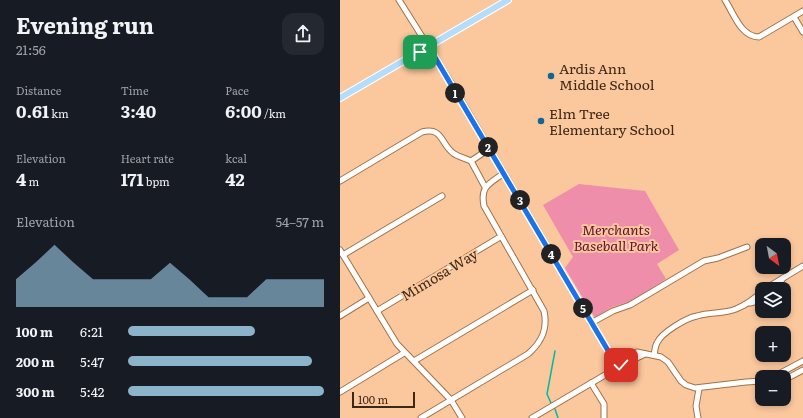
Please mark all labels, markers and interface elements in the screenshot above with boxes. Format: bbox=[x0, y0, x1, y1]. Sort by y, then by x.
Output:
text: Evening run bbox=[16, 8, 154, 41]
button: share bbox=[282, 13, 324, 55]
pin bbox=[403, 35, 437, 69]
text: 21:56 bbox=[16, 40, 46, 59]
icon: arrive bbox=[409, 41, 431, 63]
place label: Ardis Ann Middle School bbox=[559, 58, 655, 94]
marker: Ardis Ann Middle School bbox=[546, 71, 556, 81]
text: Distance bbox=[16, 82, 61, 98]
text: Time bbox=[121, 82, 149, 98]
text: Pace bbox=[225, 82, 249, 98]
pin: 1 bbox=[445, 83, 465, 103]
text: 1 bbox=[453, 85, 457, 101]
text: 0.61 bbox=[16, 98, 49, 123]
text: 3:40 bbox=[121, 98, 156, 123]
text: 6:00 bbox=[225, 98, 262, 123]
place label: Elm Tree Elementary School bbox=[549, 103, 675, 139]
text: km bbox=[49, 105, 69, 121]
text: /km bbox=[262, 105, 286, 121]
marker: Elm Tree Elementary School bbox=[536, 116, 546, 126]
pin: 2 bbox=[478, 137, 498, 157]
text: 2 bbox=[485, 139, 491, 155]
text: Elevation bbox=[16, 150, 66, 166]
text: Heart rate bbox=[121, 150, 174, 166]
text: kcal bbox=[225, 150, 247, 166]
text: 4 bbox=[16, 166, 26, 191]
text: 171 bbox=[121, 166, 144, 191]
text: 42 bbox=[225, 166, 245, 191]
text: m bbox=[26, 173, 39, 189]
text: bpm bbox=[144, 173, 170, 189]
pin: 3 bbox=[510, 190, 530, 210]
text: 3 bbox=[517, 192, 523, 208]
text: Elevation bbox=[16, 212, 75, 231]
text: 54–57 m bbox=[275, 212, 324, 231]
park label: Merchants Baseball Park bbox=[574, 219, 659, 255]
north arrow bbox=[755, 238, 791, 274]
map controls bbox=[755, 238, 791, 406]
street label: Mimosa Way bbox=[397, 243, 482, 305]
pin: 4 bbox=[541, 244, 561, 264]
text: 4 bbox=[548, 246, 554, 262]
button: layers bbox=[755, 282, 791, 318]
pin: 5 bbox=[573, 298, 593, 318]
text: 5 bbox=[580, 300, 586, 316]
text: 100 m bbox=[16, 322, 53, 341]
text: 6:21 bbox=[80, 322, 103, 341]
button: + bbox=[755, 326, 791, 362]
pin bbox=[604, 348, 638, 382]
text: 200 m bbox=[16, 352, 55, 371]
text: 5:47 bbox=[80, 352, 104, 371]
icon: check bbox=[610, 354, 632, 376]
button: − bbox=[755, 370, 791, 406]
text: 300 m bbox=[16, 382, 55, 401]
text: 5:42 bbox=[80, 382, 104, 401]
scale bar bbox=[352, 390, 415, 409]
text: 100 m bbox=[358, 391, 388, 407]

